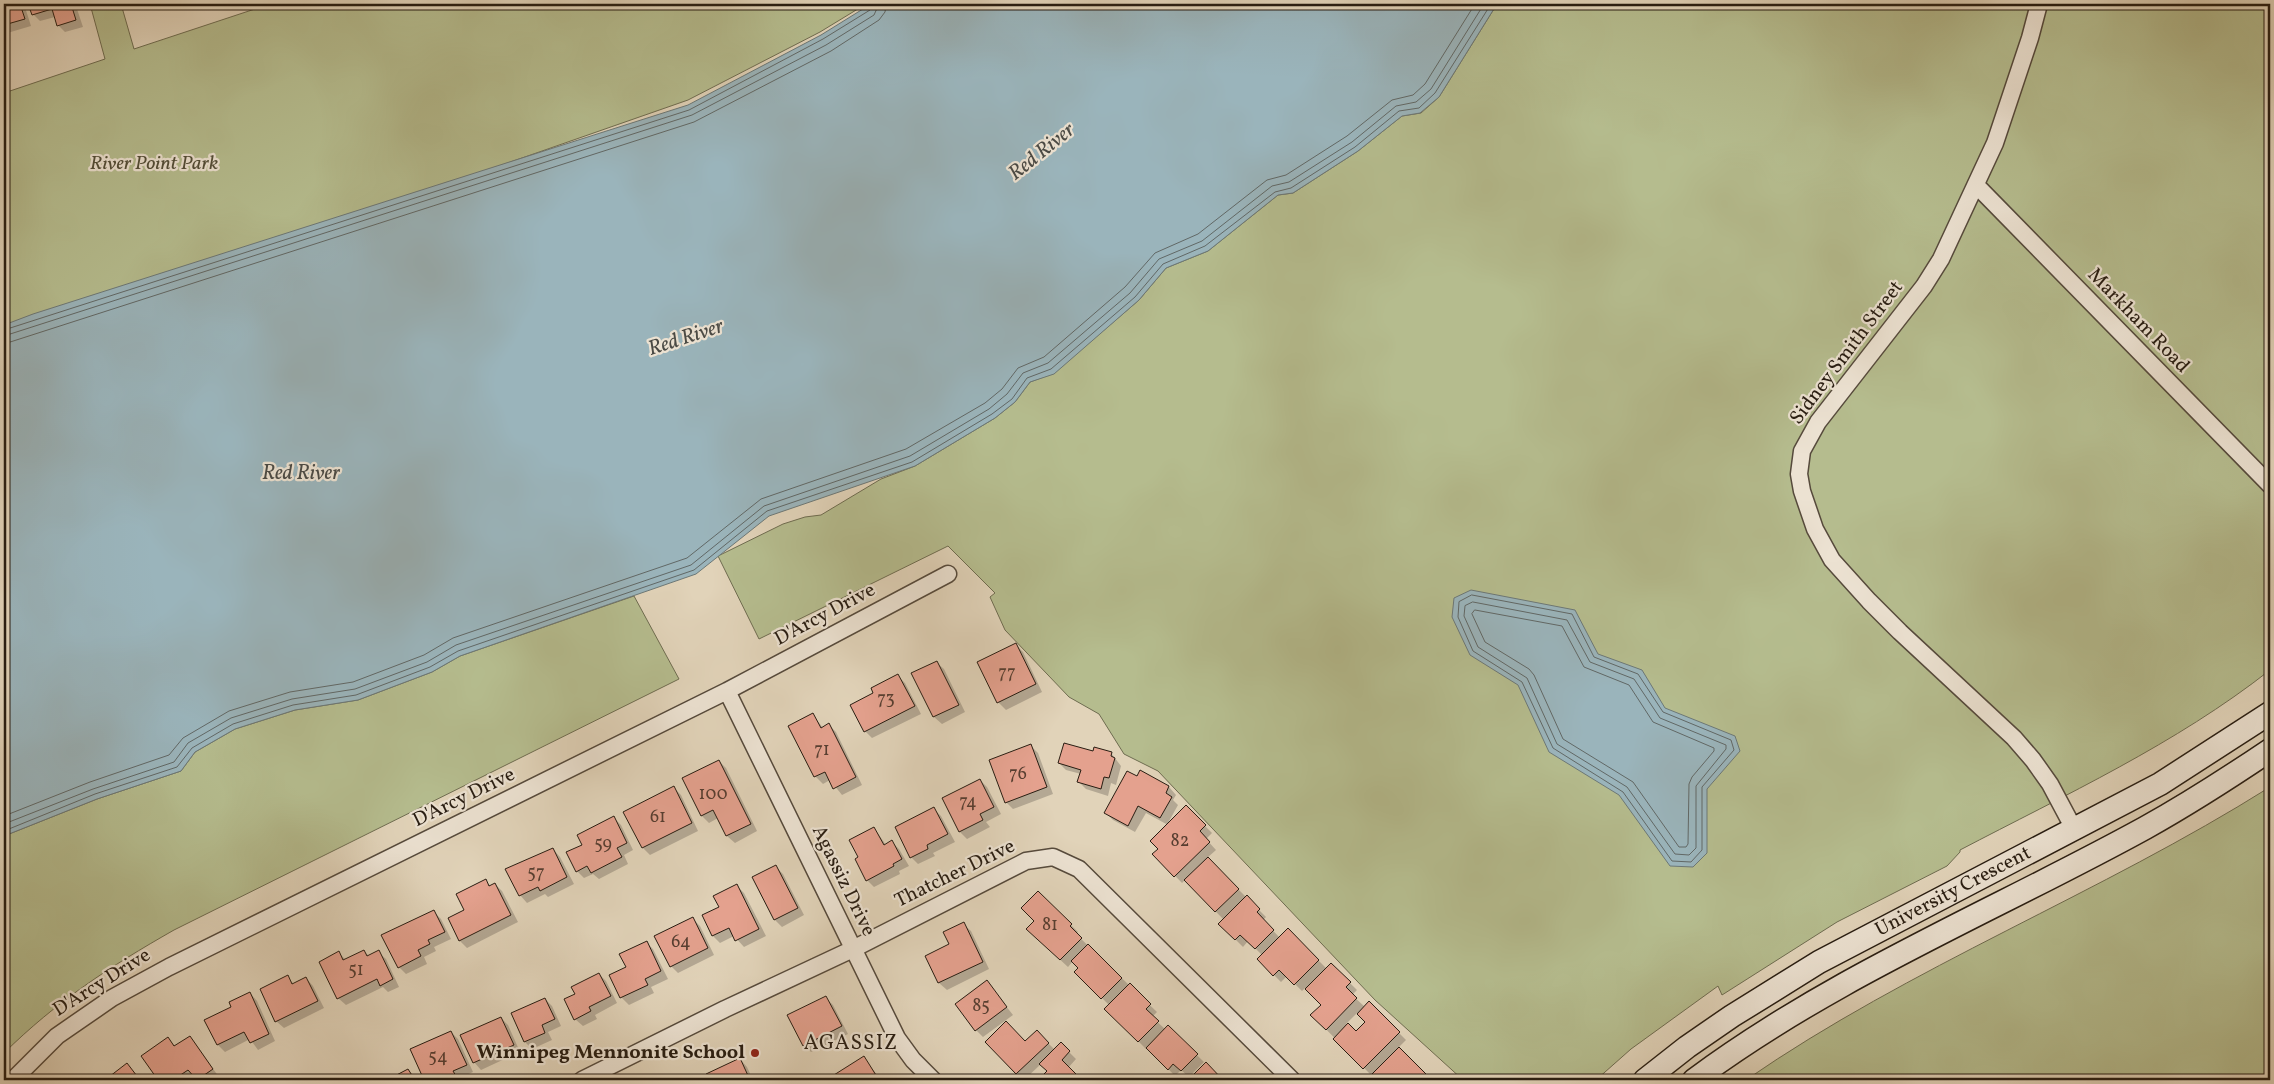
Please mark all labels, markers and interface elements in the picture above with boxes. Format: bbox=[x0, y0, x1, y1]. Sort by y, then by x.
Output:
water label: Red River bbox=[1003, 116, 1082, 188]
park label: River Point Park bbox=[90, 150, 218, 178]
street label: Markham Road bbox=[2080, 262, 2196, 380]
street label: Sidney Smith Street bbox=[1783, 275, 1911, 431]
water label: Red River bbox=[644, 312, 728, 364]
water label: Red River bbox=[262, 459, 340, 488]
street label: D'Arcy Drive bbox=[769, 577, 881, 653]
house number: 77 bbox=[998, 661, 1016, 686]
house number: 73 bbox=[877, 687, 895, 712]
house number: 71 bbox=[814, 738, 830, 763]
street label: D'Arcy Drive bbox=[408, 761, 520, 835]
house number: 76 bbox=[1009, 762, 1027, 787]
house number: 100 bbox=[699, 782, 728, 807]
house number: 74 bbox=[959, 790, 977, 815]
house number: 61 bbox=[650, 805, 666, 830]
street label: Agassiz Drive bbox=[804, 821, 882, 941]
house number: 82 bbox=[1171, 829, 1189, 854]
house number: 59 bbox=[594, 832, 612, 857]
street label: Thatcher Drive bbox=[890, 833, 1020, 915]
street label: University Crescent bbox=[1870, 840, 2036, 944]
house number: 57 bbox=[527, 861, 545, 886]
house number: 81 bbox=[1042, 913, 1058, 938]
house number: 64 bbox=[671, 930, 691, 955]
street label: D'Arcy Drive bbox=[48, 942, 156, 1024]
house number: 51 bbox=[348, 958, 364, 983]
house number: 85 bbox=[972, 994, 990, 1019]
district label: AGASSIZ bbox=[804, 1029, 898, 1058]
place label: Winnipeg Mennonite School bbox=[476, 1039, 745, 1067]
house number: 54 bbox=[428, 1045, 448, 1070]
marker: Winnipeg Mennonite School bbox=[749, 1047, 761, 1059]

